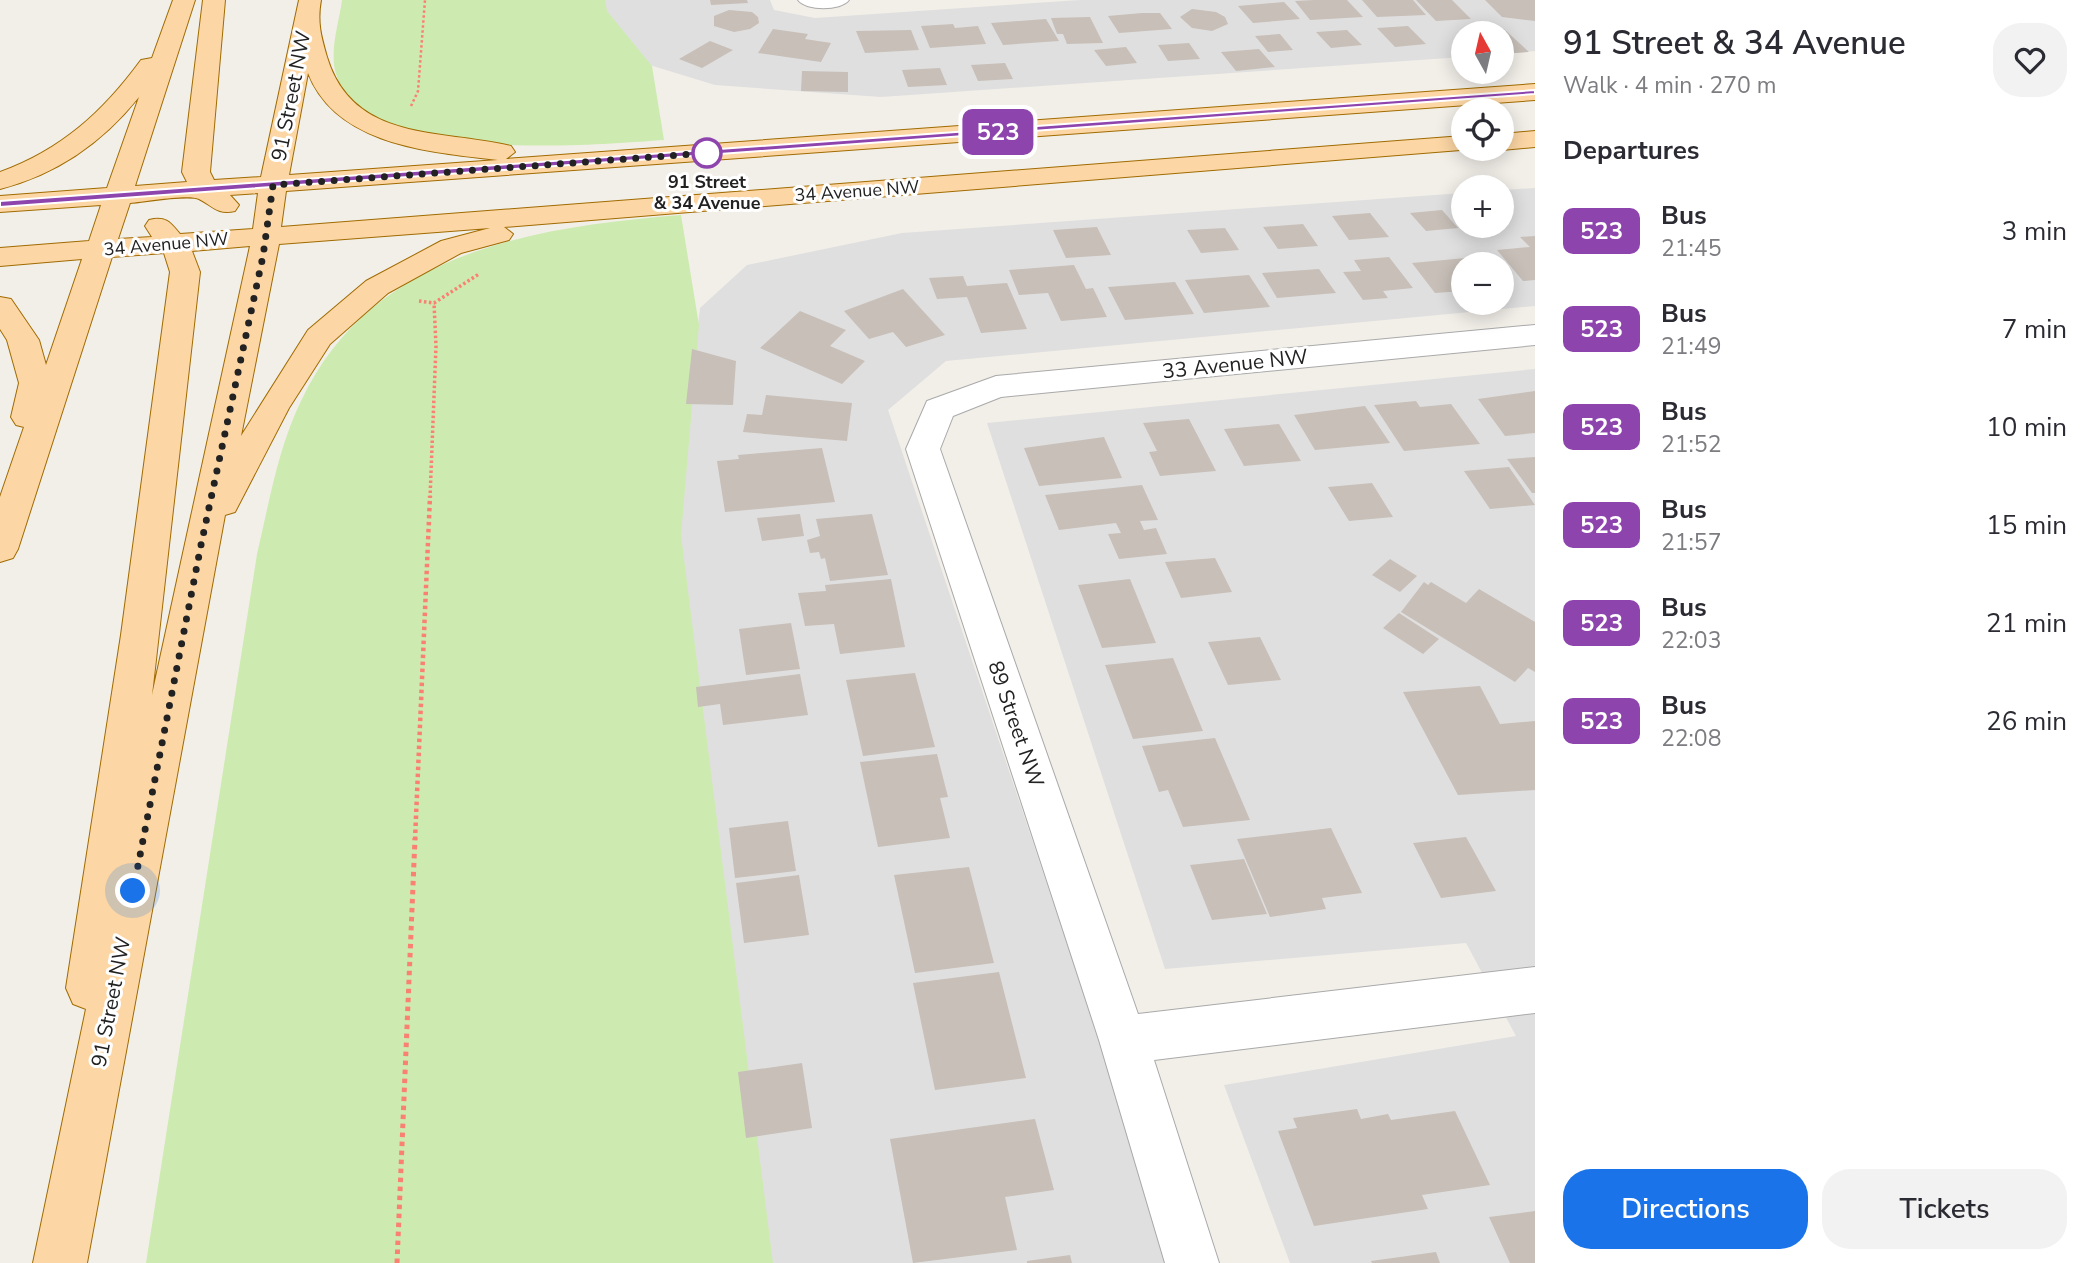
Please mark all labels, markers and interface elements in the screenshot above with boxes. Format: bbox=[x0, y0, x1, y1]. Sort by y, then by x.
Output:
north arrow bbox=[1451, 21, 1514, 84]
map controls bbox=[1451, 21, 1514, 315]
text: 91 Street & 34 Avenue bbox=[1563, 21, 1906, 66]
button: heart bbox=[1993, 23, 2067, 97]
street label: 91 Street NW bbox=[265, 29, 317, 163]
text: Walk · 4 min · 270 m bbox=[1563, 70, 1776, 101]
button: locate bbox=[1451, 98, 1514, 161]
line badge: 523 bbox=[958, 109, 1038, 155]
text: 523 bbox=[976, 116, 1020, 148]
text: Departures bbox=[1563, 133, 1699, 168]
marker: 91 Street & 34 Avenue bbox=[692, 138, 722, 168]
place label: 91 Street & 34 Avenue bbox=[653, 170, 761, 215]
street label: 34 Avenue NW bbox=[794, 175, 920, 207]
button: + bbox=[1451, 175, 1514, 238]
text: Bus bbox=[1661, 198, 1707, 233]
text: 3 min bbox=[2002, 214, 2067, 249]
text: 523 bbox=[1580, 215, 1623, 247]
street label: 34 Avenue NW bbox=[103, 227, 230, 261]
text: 21:45 bbox=[1661, 233, 1721, 264]
button: − bbox=[1451, 252, 1514, 315]
text: Bus bbox=[1661, 296, 1707, 331]
text: 7 min bbox=[2002, 312, 2067, 347]
text: 523 bbox=[1580, 313, 1623, 345]
text: 21:49 bbox=[1661, 331, 1721, 362]
street label: 33 Avenue NW bbox=[1161, 342, 1309, 386]
text: Bus bbox=[1661, 394, 1707, 429]
text: 10 min bbox=[1986, 410, 2067, 445]
text: 523 bbox=[1580, 411, 1623, 443]
text: 21:52 bbox=[1661, 429, 1721, 460]
text: Bus bbox=[1661, 492, 1707, 527]
text: 15 min bbox=[1986, 508, 2067, 543]
text: 523 bbox=[1580, 509, 1623, 541]
text: 21:57 bbox=[1661, 527, 1721, 558]
text: Bus bbox=[1661, 590, 1707, 625]
text: 21 min bbox=[1986, 606, 2067, 641]
text: 523 bbox=[1580, 607, 1623, 639]
text: 22:03 bbox=[1661, 625, 1721, 656]
street label: 89 Street NW bbox=[981, 657, 1051, 791]
text: Bus bbox=[1661, 688, 1707, 723]
text: 26 min bbox=[1986, 704, 2067, 739]
text: 523 bbox=[1580, 705, 1623, 737]
text: 22:08 bbox=[1661, 723, 1721, 754]
your location bbox=[115, 873, 150, 908]
street label: 91 Street NW bbox=[85, 935, 137, 1069]
button: Directions bbox=[1563, 1169, 1808, 1249]
button: Tickets bbox=[1822, 1169, 2067, 1249]

